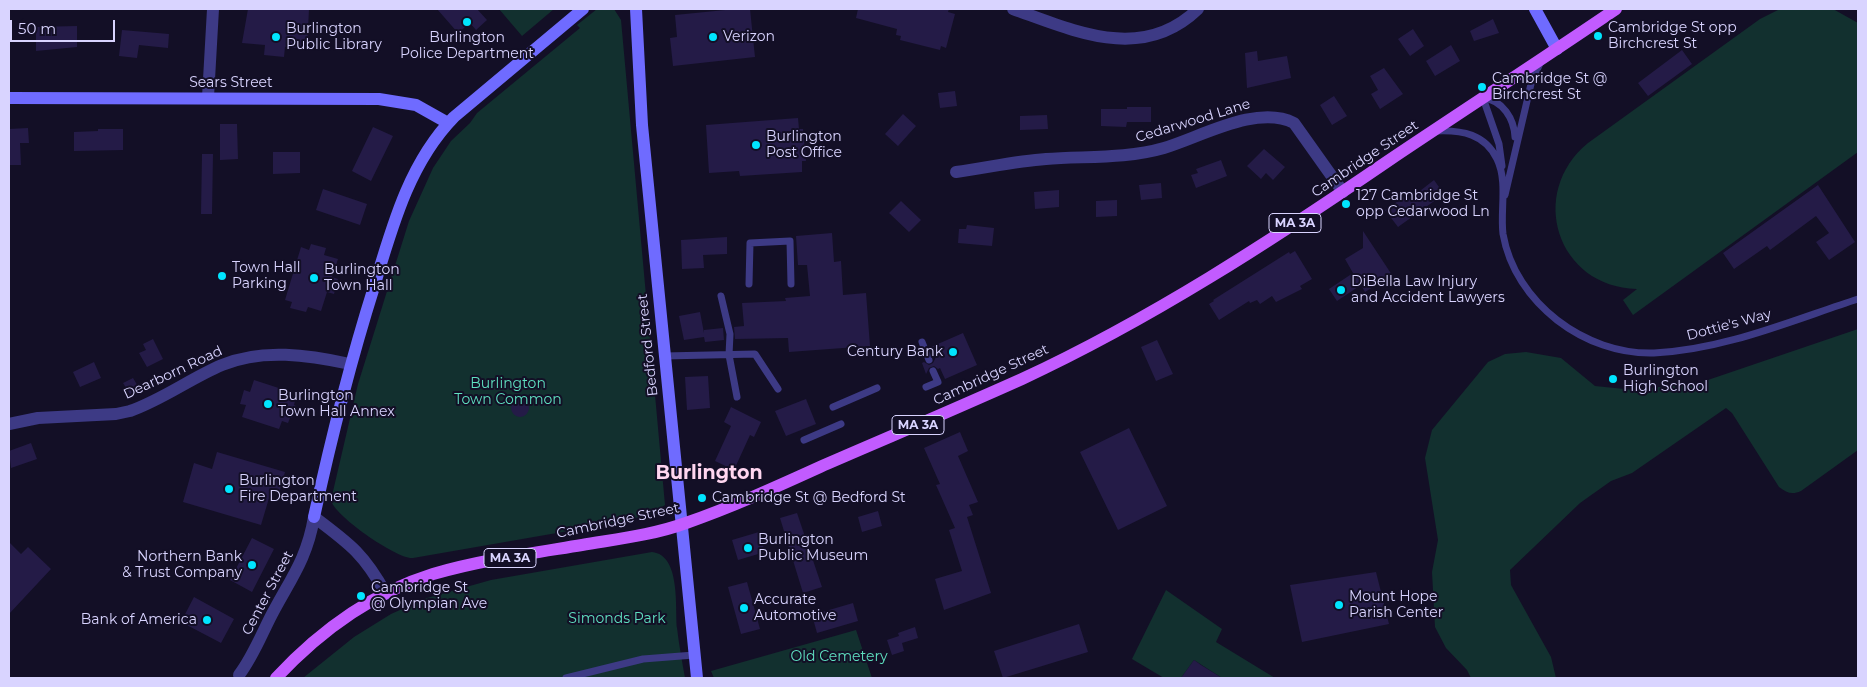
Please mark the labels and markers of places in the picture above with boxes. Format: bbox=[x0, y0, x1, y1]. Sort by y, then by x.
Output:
marker: Burlington Police Department bbox=[461, 16, 473, 28]
place label: Cambridge St opp Birchcrest St bbox=[1608, 20, 1737, 52]
place label: Burlington Public Library bbox=[286, 21, 382, 54]
place label: Verizon bbox=[723, 29, 775, 45]
place label: Burlington Police Department bbox=[400, 30, 534, 62]
marker: Cambridge St opp Birchcrest St bbox=[1592, 30, 1604, 42]
marker: Burlington Public Library bbox=[270, 31, 282, 43]
marker: Verizon bbox=[707, 31, 719, 43]
place label: Cambridge St @ Birchcrest St bbox=[1492, 71, 1607, 104]
marker: Cambridge St @ Birchcrest St bbox=[1476, 81, 1488, 93]
place label: Burlington Post Office bbox=[766, 129, 842, 162]
marker: Burlington Post Office bbox=[750, 139, 762, 151]
place label: 127 Cambridge St opp Cedarwood Ln bbox=[1356, 188, 1490, 220]
marker: 127 Cambridge St opp Cedarwood Ln bbox=[1340, 198, 1352, 210]
place label: Town Hall Parking bbox=[232, 260, 300, 292]
place label: Burlington Town Hall bbox=[324, 262, 400, 294]
marker: Town Hall Parking bbox=[216, 270, 228, 282]
marker: Burlington Town Hall bbox=[308, 272, 320, 284]
place label: DiBella Law Injury and Accident Lawyers bbox=[1351, 274, 1505, 306]
marker: DiBella Law Injury and Accident Lawyers bbox=[1335, 284, 1347, 296]
place label: Century Bank bbox=[847, 344, 943, 360]
marker: Century Bank bbox=[947, 346, 959, 358]
place label: Burlington High School bbox=[1623, 363, 1708, 396]
marker: Burlington High School bbox=[1607, 373, 1619, 385]
place label: Burlington Town Hall Annex bbox=[278, 388, 395, 421]
marker: Burlington Town Hall Annex bbox=[262, 398, 274, 410]
place label: Burlington Fire Department bbox=[239, 473, 357, 506]
marker: Burlington Fire Department bbox=[223, 483, 235, 495]
place label: Cambridge St @ Bedford St bbox=[712, 490, 906, 506]
marker: Cambridge St @ Bedford St bbox=[696, 492, 708, 504]
place label: Burlington Public Museum bbox=[758, 532, 868, 564]
marker: Burlington Public Museum bbox=[742, 542, 754, 554]
place label: Northern Bank & Trust Company bbox=[122, 549, 242, 582]
marker: Northern Bank & Trust Company bbox=[246, 559, 258, 571]
place label: Cambridge St @ Olympian Ave bbox=[371, 580, 487, 612]
place label: Mount Hope Parish Center bbox=[1349, 589, 1443, 622]
marker: Cambridge St @ Olympian Ave bbox=[355, 590, 367, 602]
place label: Accurate Automotive bbox=[754, 592, 836, 624]
marker: Mount Hope Parish Center bbox=[1333, 599, 1345, 611]
marker: Accurate Automotive bbox=[738, 602, 750, 614]
place label: Bank of America bbox=[81, 612, 197, 628]
marker: Bank of America bbox=[201, 614, 213, 626]

